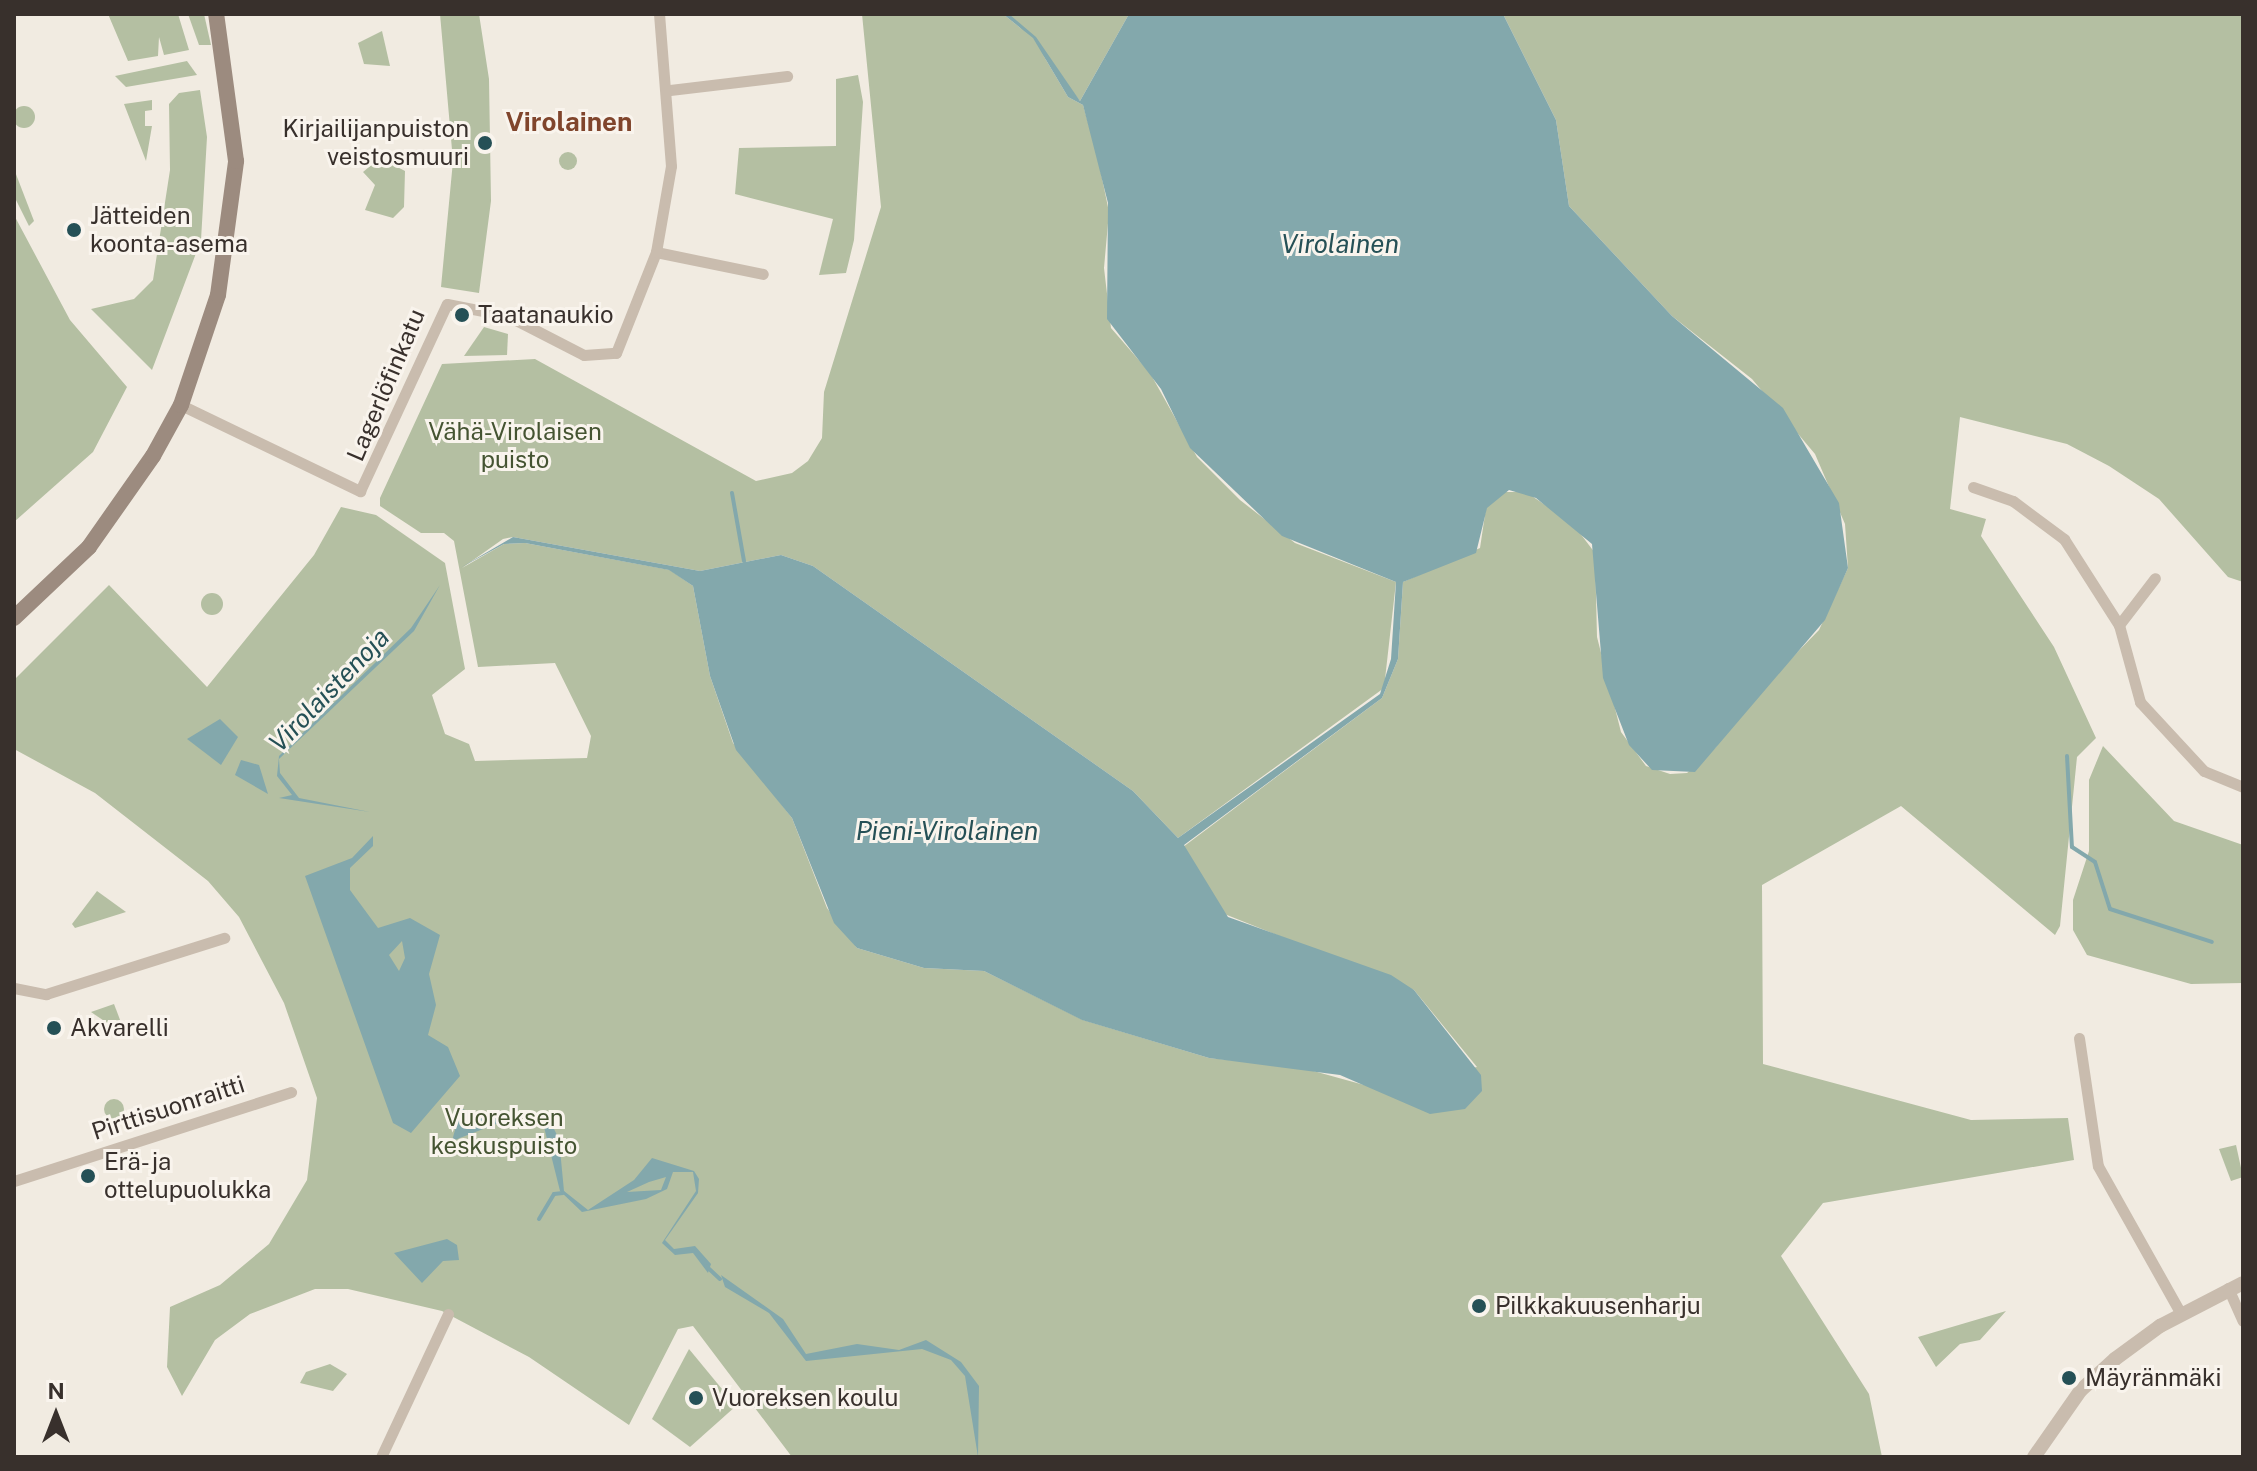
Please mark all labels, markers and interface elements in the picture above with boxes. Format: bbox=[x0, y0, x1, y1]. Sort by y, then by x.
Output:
district label: Virolainen bbox=[506, 106, 632, 138]
place label: Kirjailijanpuiston veistosmuuri bbox=[282, 115, 469, 171]
marker: Kirjailijanpuiston veistosmuuri bbox=[476, 134, 494, 152]
place label: Jätteiden koonta-asema bbox=[90, 202, 248, 258]
marker: Jätteiden koonta-asema bbox=[65, 221, 83, 239]
water label: Virolainen bbox=[1281, 228, 1399, 260]
place label: Taatanaukio bbox=[478, 301, 613, 329]
street label: Lagerlöfinkatu bbox=[341, 305, 431, 465]
marker: Taatanaukio bbox=[453, 306, 471, 324]
park label: Vähä-Virolaisen puisto bbox=[428, 418, 602, 474]
water label: Virolaistenoja bbox=[262, 622, 396, 758]
water label: Pieni-Virolainen bbox=[856, 815, 1038, 847]
place label: Akvarelli bbox=[70, 1014, 169, 1042]
marker: Akvarelli bbox=[45, 1019, 63, 1037]
street label: Pirttisuonraitti bbox=[88, 1070, 248, 1146]
park label: Vuoreksen keskuspuisto bbox=[431, 1104, 577, 1160]
place label: Erä- ja ottelupuolukka bbox=[104, 1148, 271, 1204]
marker: Erä- ja ottelupuolukka bbox=[79, 1167, 97, 1185]
place label: Pilkkakuusenharju bbox=[1495, 1292, 1701, 1320]
marker: Pilkkakuusenharju bbox=[1470, 1297, 1488, 1315]
place label: Mäyränmäki bbox=[2085, 1364, 2221, 1392]
marker: Mäyränmäki bbox=[2060, 1369, 2078, 1387]
north arrow bbox=[16, 1375, 96, 1455]
text: N bbox=[47, 1378, 65, 1404]
place label: Vuoreksen koulu bbox=[712, 1384, 898, 1412]
marker: Vuoreksen koulu bbox=[687, 1389, 705, 1407]

